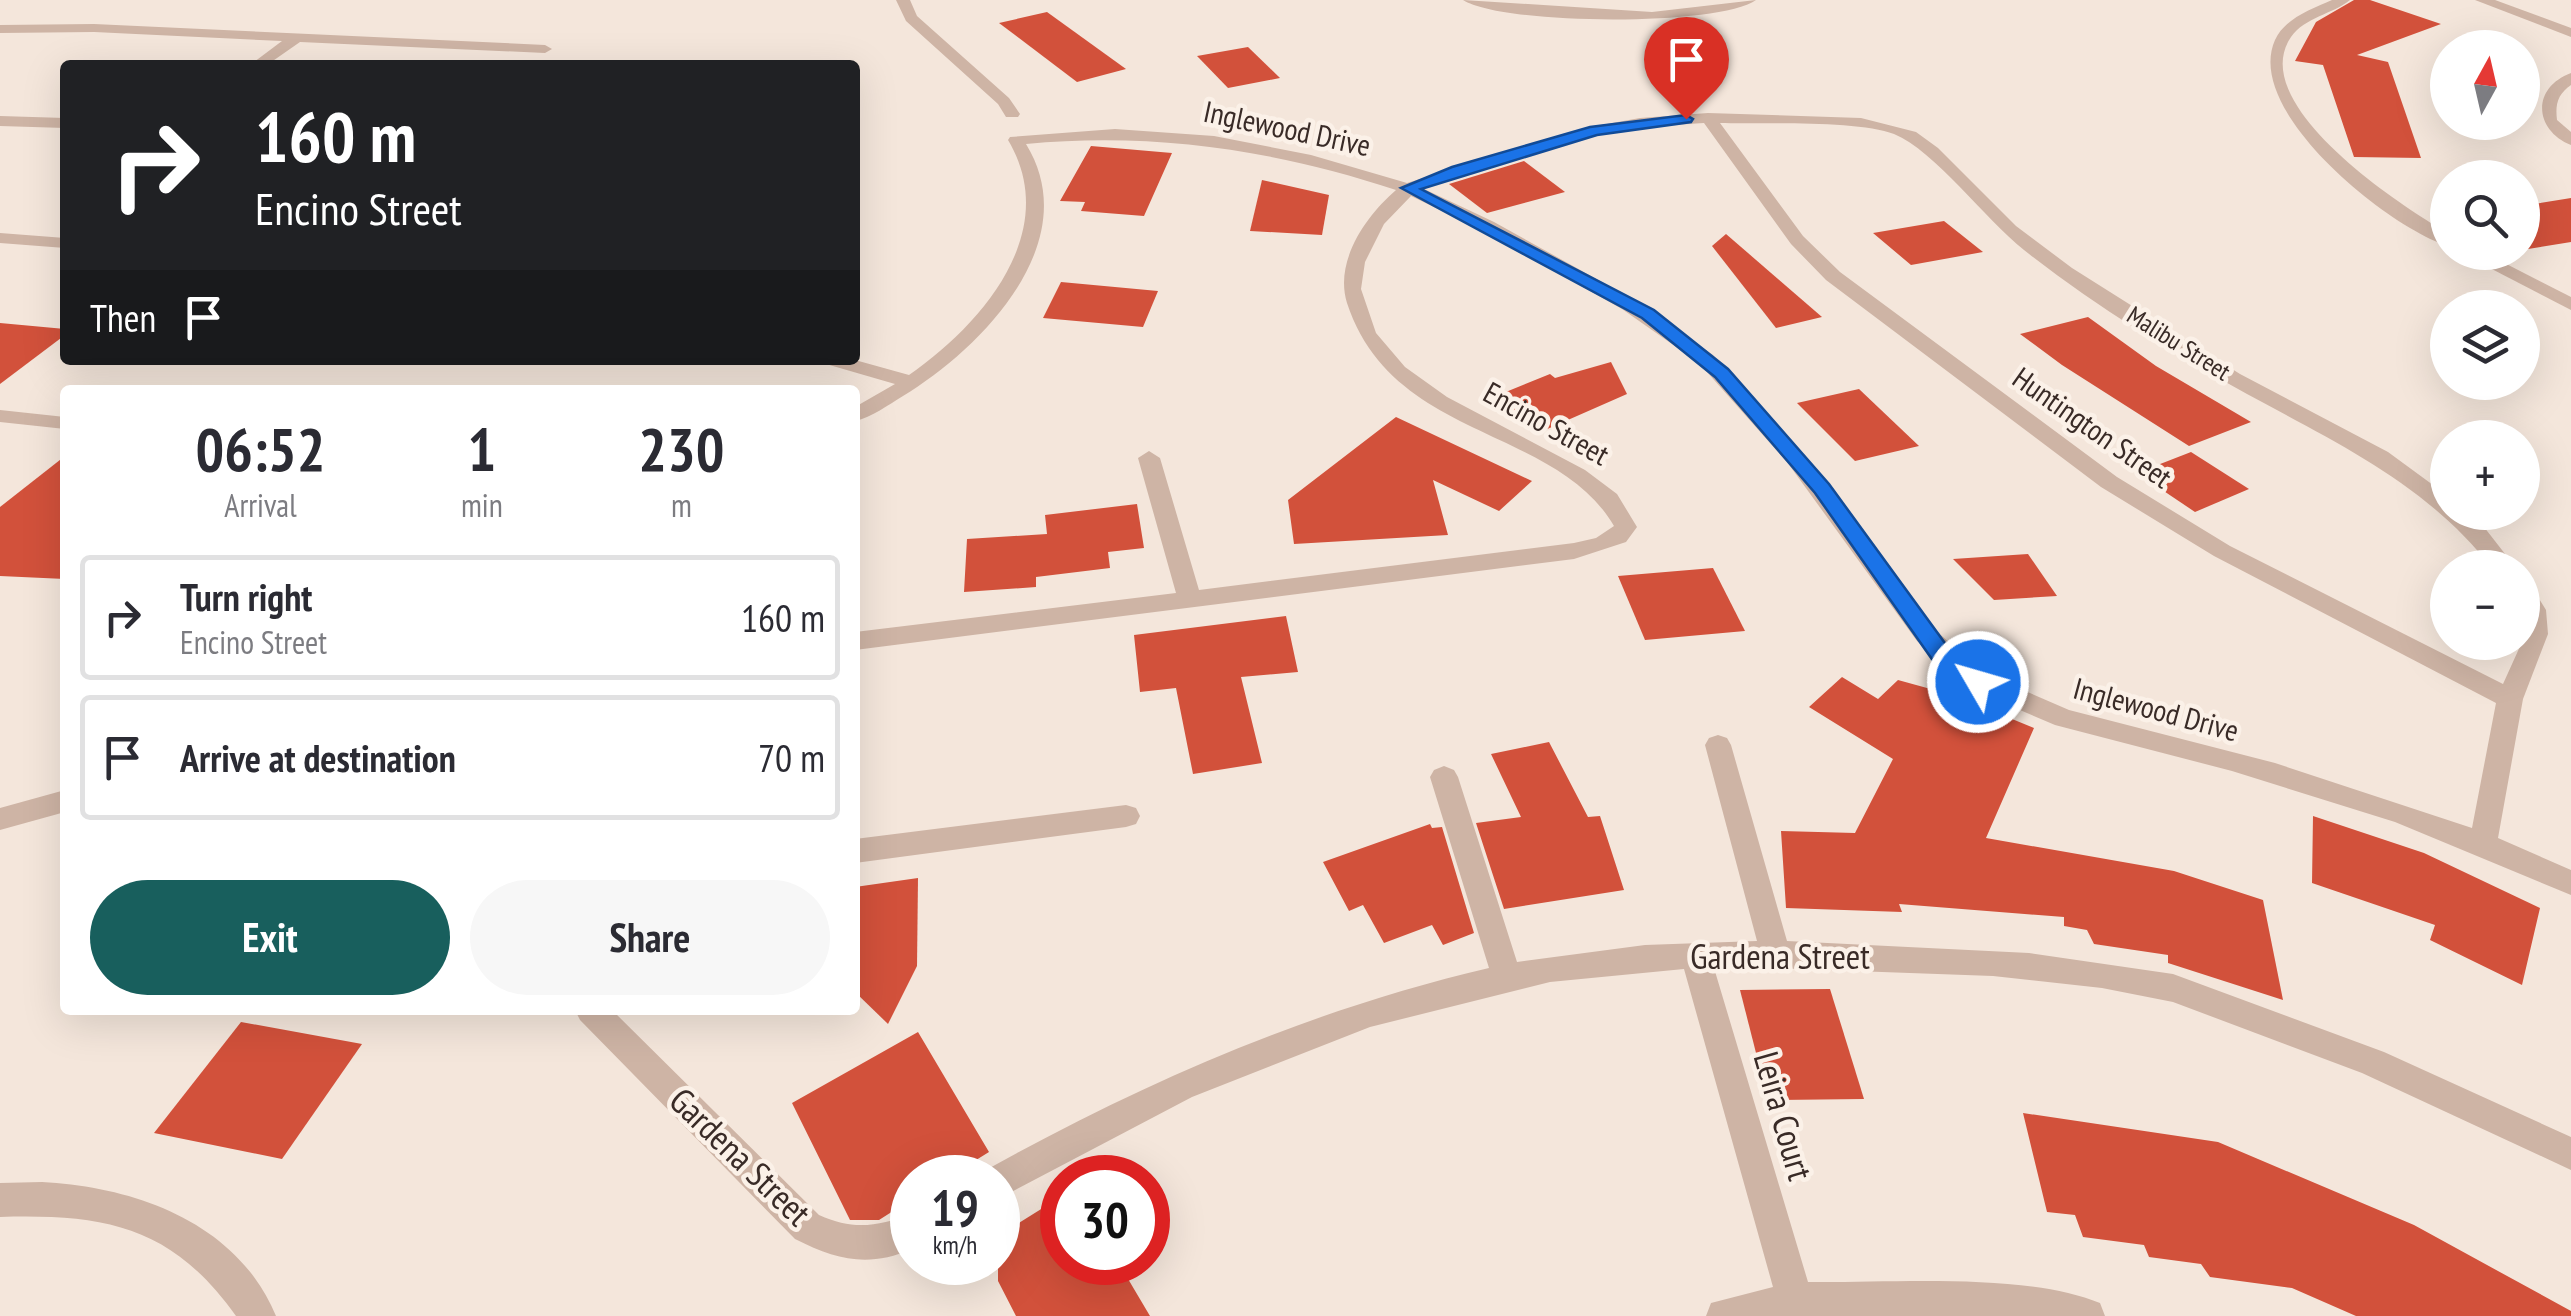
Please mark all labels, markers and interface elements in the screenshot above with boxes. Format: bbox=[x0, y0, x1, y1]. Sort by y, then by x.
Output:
pin bbox=[1644, 17, 1729, 120]
north arrow bbox=[2430, 30, 2540, 140]
map controls bbox=[2430, 30, 2540, 660]
icon: arrive bbox=[1659, 32, 1714, 87]
text: 160 m bbox=[255, 91, 416, 181]
street label: Inglewood Drive bbox=[1200, 91, 1374, 164]
icon: right bbox=[90, 100, 220, 230]
button: search bbox=[2430, 160, 2540, 270]
text: Encino Street bbox=[255, 179, 462, 237]
icon: arrive bbox=[176, 290, 231, 345]
button: layers bbox=[2430, 290, 2540, 400]
text: Then bbox=[90, 293, 156, 342]
street label: Malibu Street bbox=[2121, 299, 2237, 387]
street label: Huntington Street bbox=[2006, 358, 2181, 496]
street label: Encino Street bbox=[1477, 372, 1617, 474]
text: 06:52 bbox=[196, 410, 325, 488]
text: 1 bbox=[468, 410, 496, 488]
text: 230 bbox=[638, 410, 724, 488]
button: + bbox=[2430, 420, 2540, 530]
text: Arrival bbox=[224, 484, 297, 526]
text: min bbox=[461, 484, 503, 526]
text: m bbox=[671, 484, 692, 526]
button: − bbox=[2430, 550, 2540, 660]
text: Turn right bbox=[180, 572, 312, 621]
icon: right bbox=[95, 590, 150, 645]
text: 160 m bbox=[741, 593, 825, 642]
text: Encino Street bbox=[180, 621, 327, 663]
position arrow bbox=[1926, 630, 2030, 734]
street label: Inglewood Drive bbox=[2069, 668, 2243, 749]
icon: arrive bbox=[95, 730, 150, 785]
text: Arrive at destination bbox=[180, 733, 456, 782]
text: 70 m bbox=[758, 733, 825, 782]
button: Exit bbox=[90, 880, 450, 995]
button: Share bbox=[470, 880, 830, 995]
street label: Gardena Street bbox=[1690, 933, 1870, 979]
street label: Leira Court bbox=[1744, 1046, 1824, 1186]
street label: Gardena Street bbox=[660, 1077, 822, 1235]
speed limit sign: 30 bbox=[1040, 1155, 1170, 1285]
text: 19 bbox=[931, 1175, 979, 1240]
text: km/h bbox=[933, 1229, 977, 1261]

